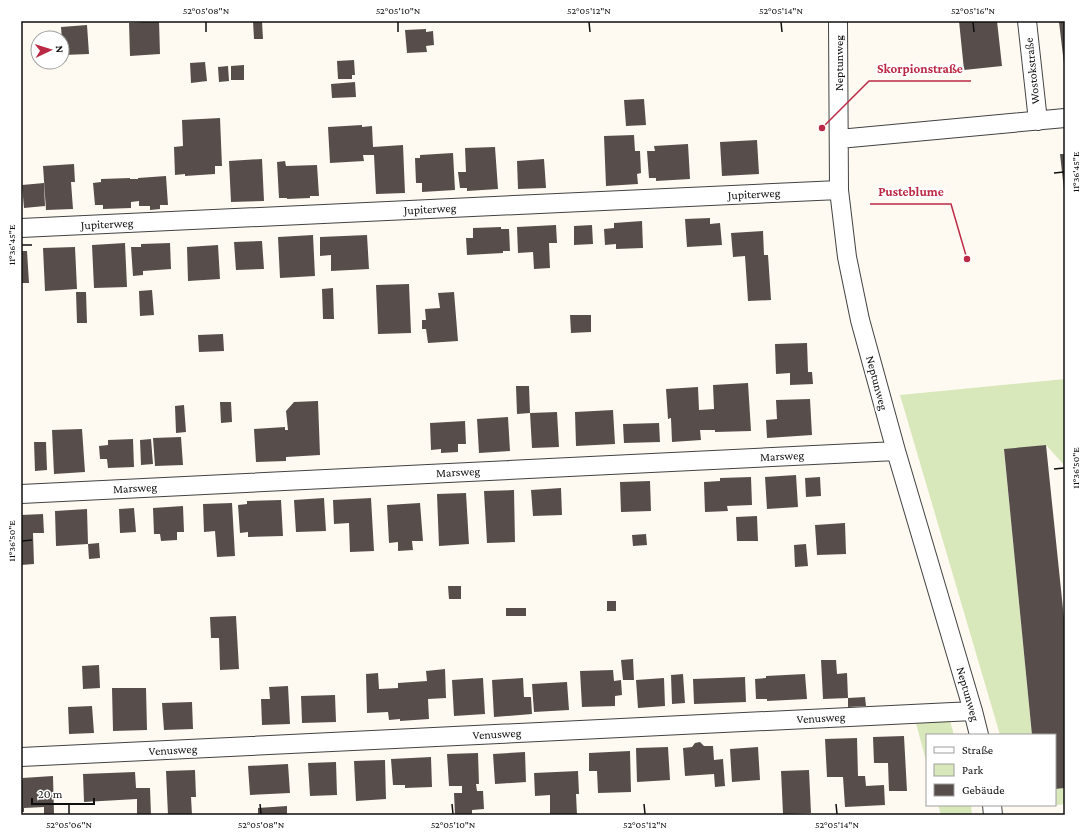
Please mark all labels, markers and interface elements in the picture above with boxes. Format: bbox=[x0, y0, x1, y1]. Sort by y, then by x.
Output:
text: 52°05'08"N bbox=[183, 5, 230, 16]
text: 52°05'10"N bbox=[376, 5, 421, 16]
text: 52°05'12"N bbox=[567, 5, 611, 16]
text: 52°05'14"N bbox=[759, 5, 803, 16]
text: 52°05'16"N bbox=[951, 5, 996, 16]
north arrow bbox=[30, 30, 70, 70]
street label: Neptunweg bbox=[832, 35, 846, 91]
street label: Wostokstraße bbox=[1022, 37, 1042, 105]
text: N bbox=[54, 45, 66, 54]
callout: Skorpionstraße bbox=[869, 56, 971, 81]
text: Skorpionstraße bbox=[877, 61, 963, 76]
text: 11°36'45"E bbox=[1070, 151, 1081, 192]
callout: Pusteblume bbox=[870, 179, 951, 204]
text: Pusteblume bbox=[878, 184, 944, 199]
street label: Jupiterweg bbox=[726, 186, 781, 202]
street label: Jupiterweg bbox=[402, 201, 457, 217]
street label: Jupiterweg bbox=[79, 216, 134, 232]
text: 11°36'45"E bbox=[6, 224, 17, 265]
street label: Neptunweg bbox=[863, 354, 891, 412]
text: 11°36'50"E bbox=[1070, 447, 1081, 489]
street label: Marsweg bbox=[760, 448, 805, 464]
street label: Marsweg bbox=[436, 464, 481, 480]
street label: Marsweg bbox=[113, 480, 158, 496]
text: 11°36'50"E bbox=[6, 520, 17, 562]
street label: Neptunweg bbox=[954, 665, 982, 723]
street label: Venusweg bbox=[796, 710, 846, 726]
street label: Venusweg bbox=[472, 726, 522, 742]
legend bbox=[926, 734, 1056, 806]
street label: Venusweg bbox=[148, 742, 198, 758]
text: Straße bbox=[962, 743, 993, 757]
text: Park bbox=[962, 763, 984, 777]
scale bar bbox=[32, 780, 94, 806]
text: Gebäude bbox=[962, 783, 1004, 797]
text: 20 m bbox=[38, 787, 63, 801]
text: 52°05'06"N bbox=[46, 819, 93, 830]
text: 52°05'08"N bbox=[238, 819, 285, 830]
text: 52°05'10"N bbox=[431, 819, 476, 830]
text: 52°05'12"N bbox=[623, 819, 667, 830]
text: 52°05'14"N bbox=[815, 819, 859, 830]

